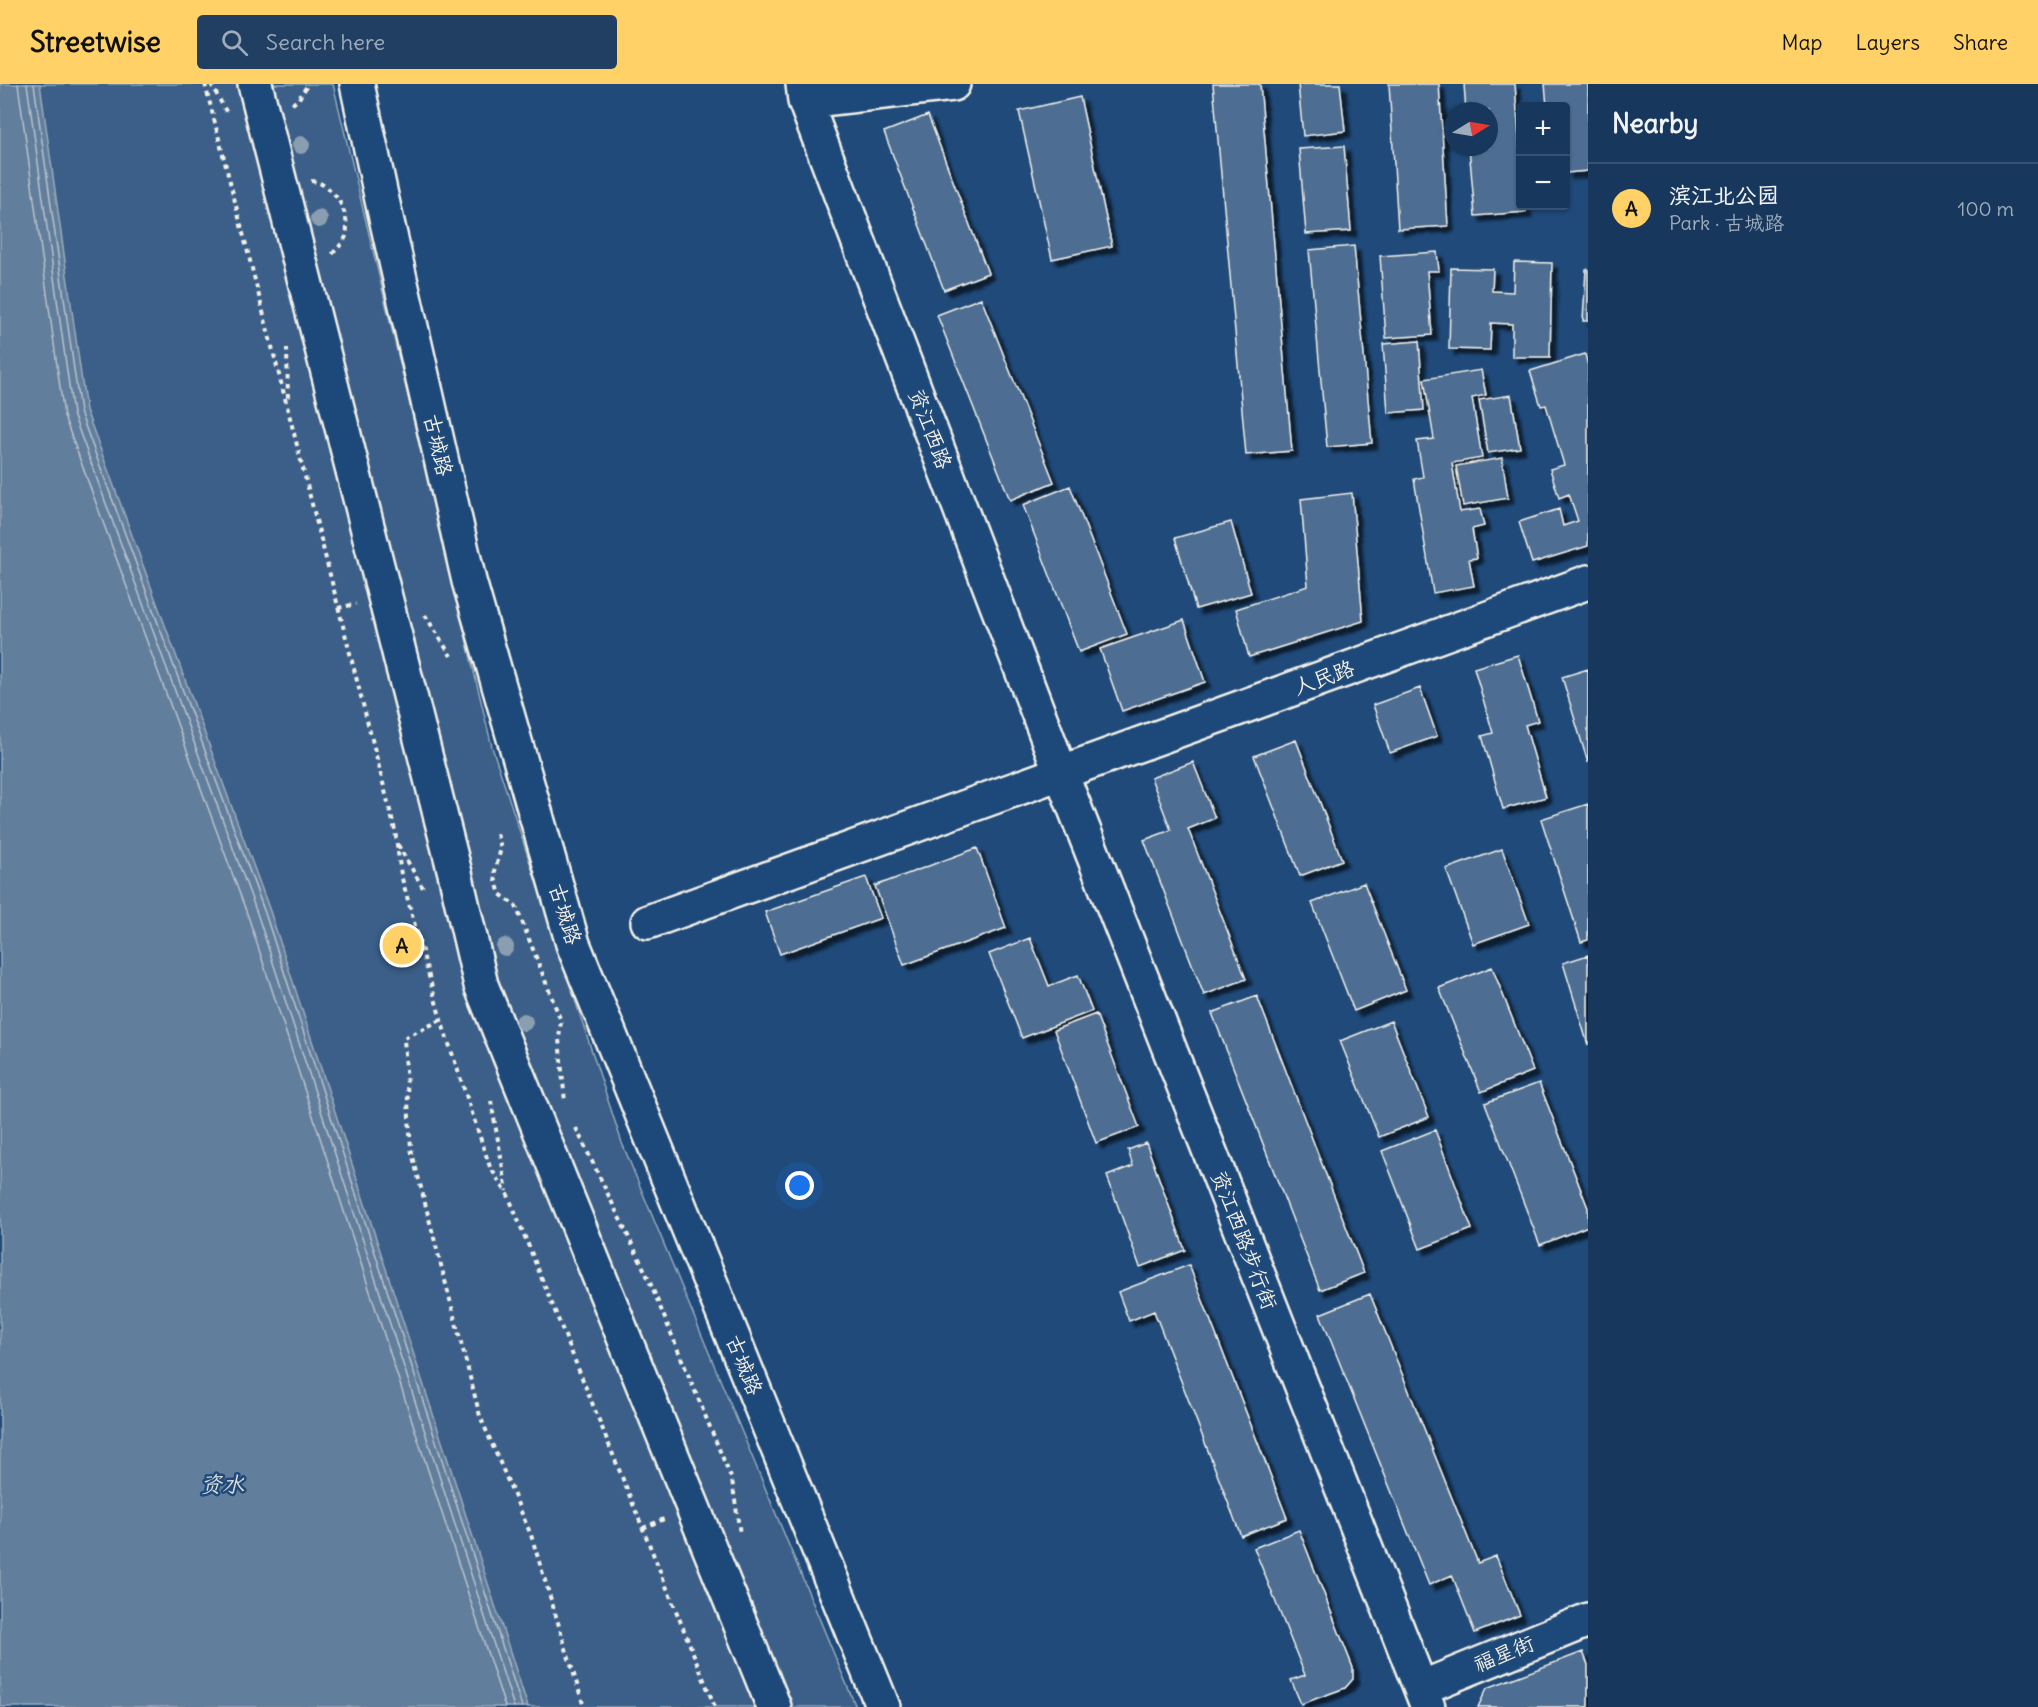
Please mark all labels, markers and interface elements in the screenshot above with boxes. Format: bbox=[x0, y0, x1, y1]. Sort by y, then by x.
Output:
search box bbox=[197, 15, 617, 69]
text: Streetwise bbox=[30, 24, 161, 60]
icon: search bbox=[218, 26, 251, 59]
text: Search here bbox=[266, 28, 385, 56]
text: Map bbox=[1782, 29, 1822, 56]
text: Layers bbox=[1855, 29, 1920, 56]
text: Share bbox=[1953, 29, 2008, 56]
north arrow bbox=[1444, 102, 1498, 156]
map controls bbox=[1516, 102, 1570, 210]
button: + bbox=[1516, 102, 1570, 156]
text: Nearby bbox=[1612, 107, 1698, 140]
button: − bbox=[1516, 156, 1570, 210]
text: 滨江北公园 bbox=[1669, 181, 1779, 209]
text: A bbox=[1625, 196, 1638, 221]
text: 100 m bbox=[1957, 196, 2014, 221]
text: Park · 古城路 bbox=[1669, 210, 1784, 235]
street label: 资江西路 bbox=[903, 385, 958, 473]
street label: 古城路 bbox=[418, 411, 459, 479]
street label: 人民路 bbox=[1290, 654, 1358, 701]
street label: 古城路 bbox=[543, 880, 588, 948]
pin: A bbox=[382, 922, 422, 968]
street label: 资江西路步行街 bbox=[1206, 1166, 1283, 1313]
your location bbox=[785, 1171, 814, 1200]
street label: 古城路 bbox=[720, 1331, 769, 1399]
water label: 资水 bbox=[200, 1470, 245, 1498]
street label: 福星街 bbox=[1470, 1629, 1538, 1678]

